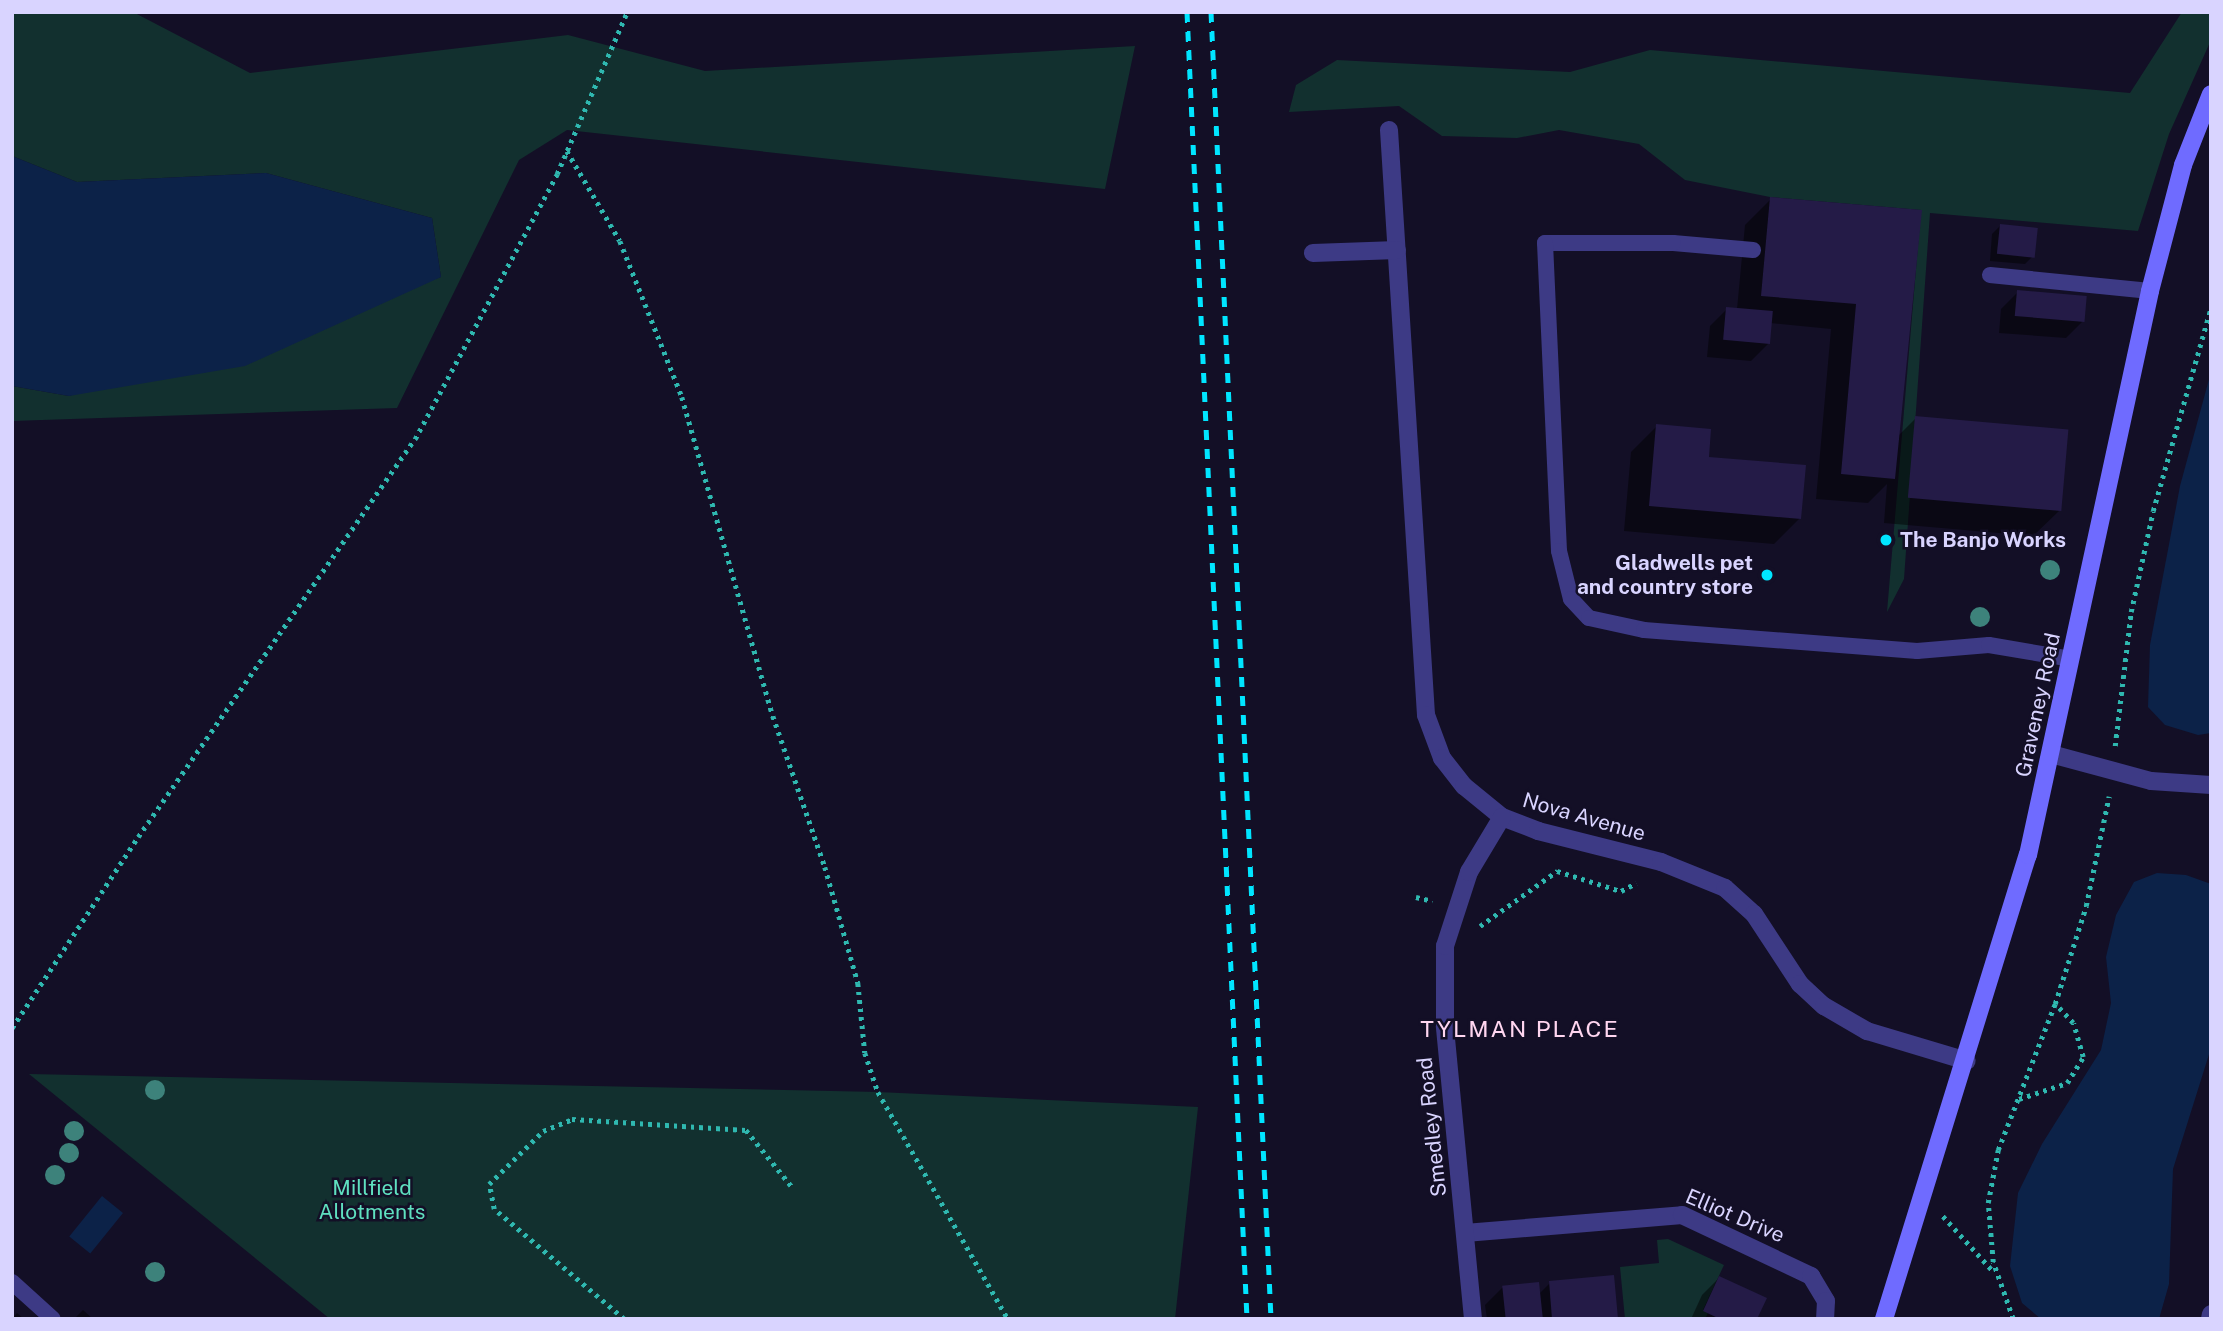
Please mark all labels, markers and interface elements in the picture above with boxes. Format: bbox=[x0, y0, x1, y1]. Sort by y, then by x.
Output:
place label: The Banjo Works bbox=[1900, 527, 2067, 553]
marker: The Banjo Works bbox=[1878, 532, 1894, 548]
place label: Gladwells pet and country store bbox=[1577, 550, 1753, 600]
marker: Gladwells pet and country store bbox=[1759, 567, 1775, 583]
street label: Graveney Road bbox=[2010, 631, 2066, 779]
street label: Nova Avenue bbox=[1520, 787, 1648, 847]
district label: TYLMAN PLACE bbox=[1422, 1015, 1618, 1043]
street label: Smedley Road bbox=[1412, 1056, 1452, 1198]
park label: Millfield Allotments bbox=[319, 1175, 425, 1225]
street label: Elliot Drive bbox=[1682, 1184, 1788, 1248]

